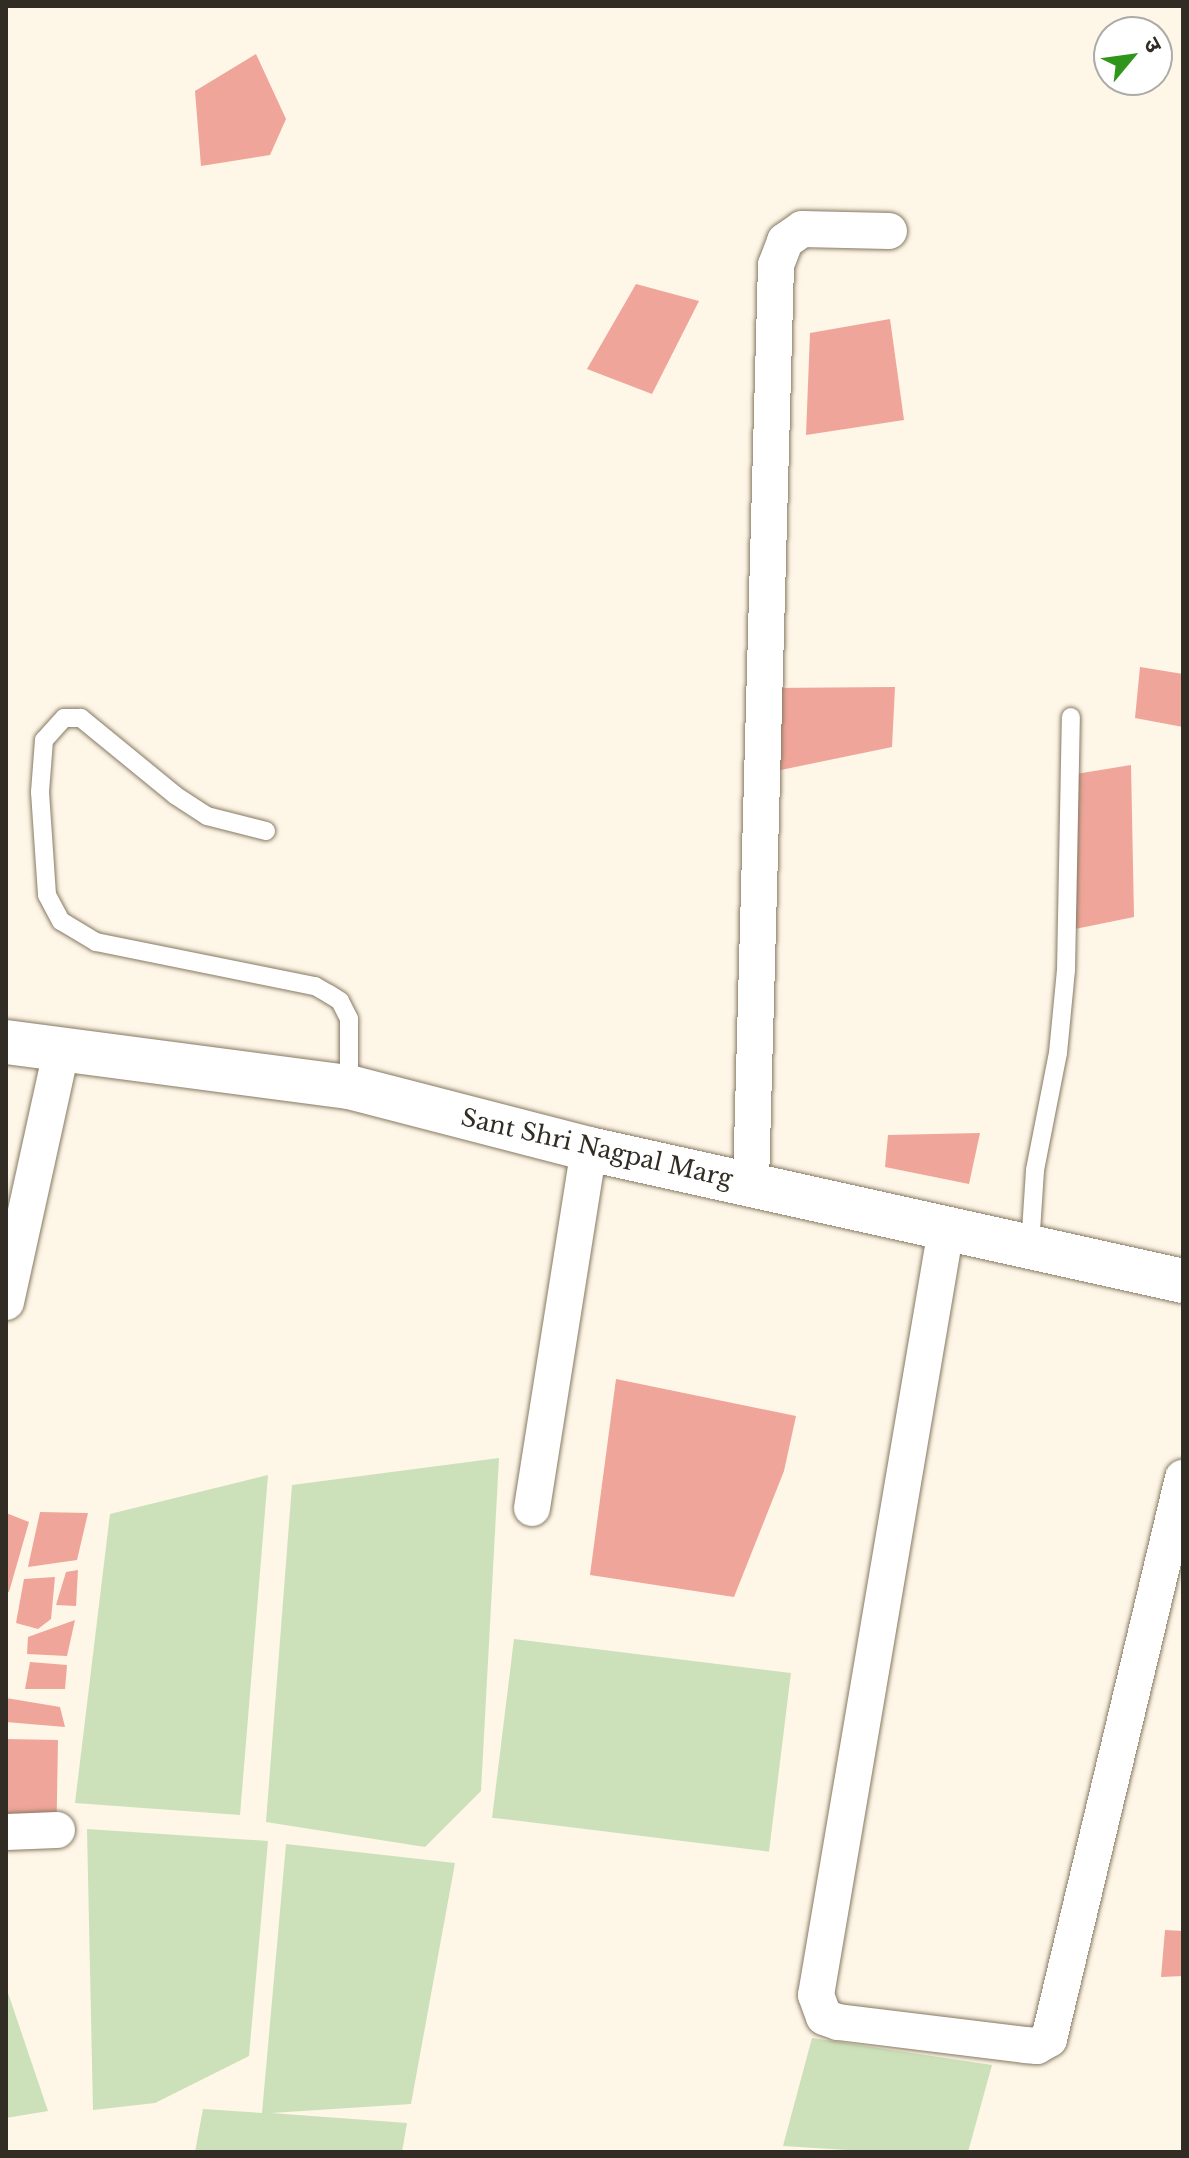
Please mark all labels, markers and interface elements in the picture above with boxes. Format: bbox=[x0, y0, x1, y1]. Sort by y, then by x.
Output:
north arrow bbox=[1093, 16, 1173, 96]
text: उ bbox=[1138, 33, 1168, 57]
street label: Sant Shri Nagpal Marg bbox=[458, 1103, 736, 1193]

